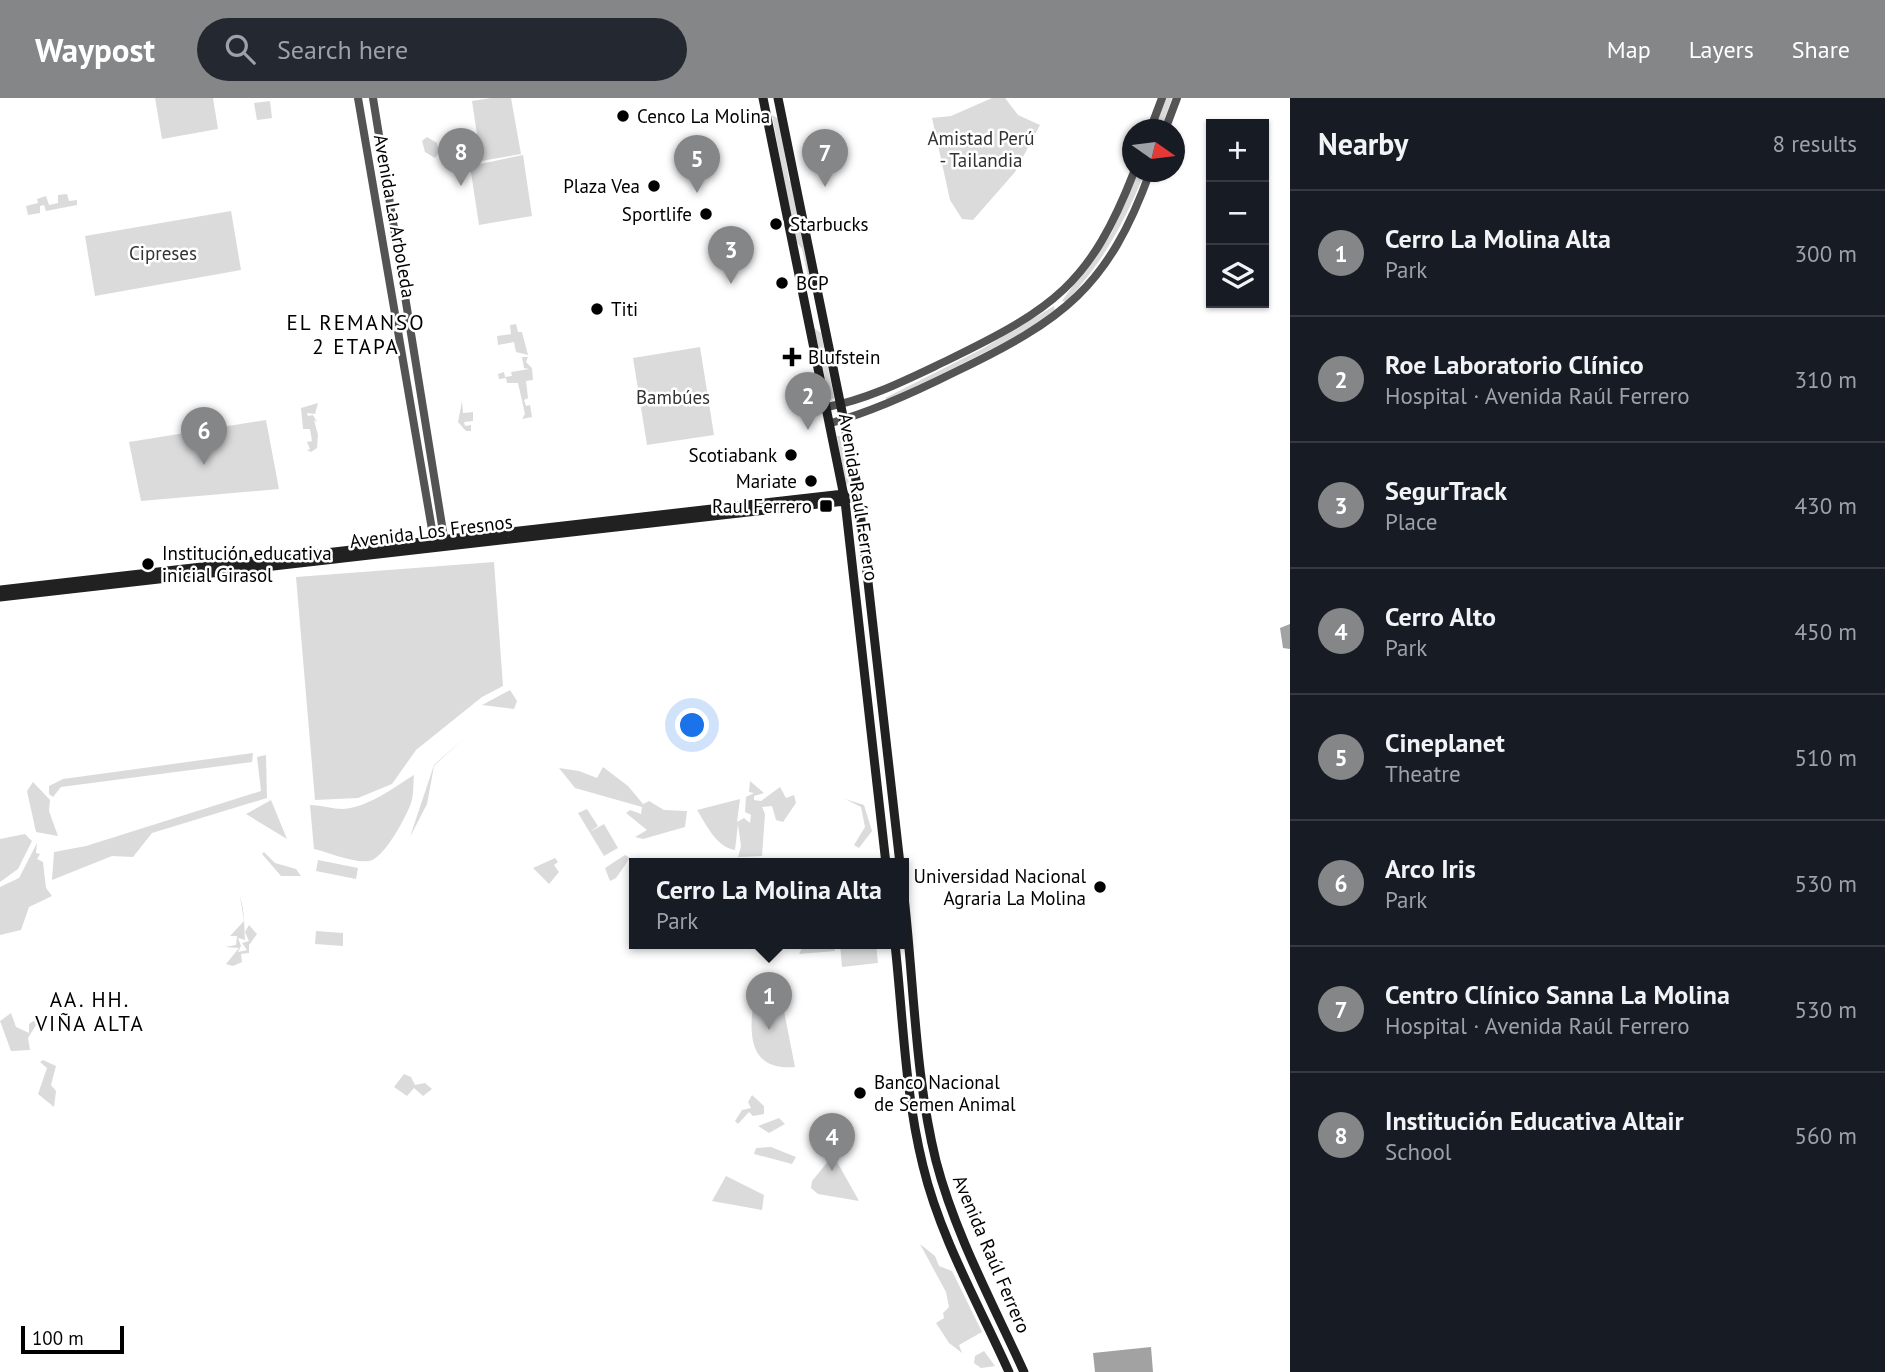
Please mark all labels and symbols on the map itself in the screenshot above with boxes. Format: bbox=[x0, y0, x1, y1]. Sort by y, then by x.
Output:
place label: Cenco La Molina bbox=[637, 104, 770, 128]
marker: Cenco La Molina bbox=[615, 108, 631, 124]
north arrow bbox=[1122, 119, 1185, 182]
park label: Amistad Perú - Tailandia bbox=[927, 126, 1035, 172]
pin: 8 bbox=[438, 128, 484, 186]
pin: 7 bbox=[802, 129, 848, 187]
street label: Avenida La Arboleda bbox=[369, 132, 421, 300]
pin: 5 bbox=[674, 135, 720, 193]
place label: Plaza Vea bbox=[563, 174, 640, 198]
marker: Plaza Vea bbox=[646, 178, 662, 194]
place label: Sportlife bbox=[622, 202, 692, 226]
marker: Sportlife bbox=[698, 206, 714, 222]
place label: Starbucks bbox=[790, 212, 869, 236]
marker: Starbucks bbox=[768, 216, 784, 232]
pin: 3 bbox=[708, 226, 754, 284]
park label: Cipreses bbox=[129, 241, 197, 265]
place label: BCP bbox=[796, 271, 829, 295]
marker: BCP bbox=[774, 275, 790, 291]
place label: Titi bbox=[611, 297, 638, 321]
marker: Titi bbox=[589, 301, 605, 317]
district label: EL REMANSO 2 ETAPA bbox=[286, 309, 426, 360]
place label: Blufstein bbox=[808, 345, 880, 369]
marker: Blufstein bbox=[782, 347, 802, 367]
pin: 2 bbox=[785, 372, 831, 430]
park label: Bambúes bbox=[636, 385, 710, 409]
pin: 6 bbox=[181, 407, 227, 465]
street label: Avenida Raúl Ferrero bbox=[834, 411, 884, 583]
place label: Scotiabank bbox=[688, 443, 777, 467]
marker: Scotiabank bbox=[783, 447, 799, 463]
place label: Mariate bbox=[736, 469, 797, 493]
marker: Mariate bbox=[803, 473, 819, 489]
place label: Raul Ferrero bbox=[712, 494, 812, 518]
marker: Raul Ferrero bbox=[818, 498, 834, 514]
street label: Avenida Los Fresnos bbox=[348, 509, 514, 553]
place label: Institución educativa inicial Girasol bbox=[162, 541, 332, 587]
marker: Institución educativa inicial Girasol bbox=[140, 556, 156, 572]
your location bbox=[675, 708, 709, 742]
place label: Universidad Nacional Agraria La Molina bbox=[914, 864, 1086, 910]
marker: Universidad Nacional Agraria La Molina bbox=[1092, 879, 1108, 895]
pin: 1 bbox=[746, 972, 792, 1030]
district label: AA. HH. VIÑA ALTA bbox=[34, 986, 145, 1037]
place label: Banco Nacional de Semen Animal bbox=[874, 1070, 1016, 1116]
marker: Banco Nacional de Semen Animal bbox=[852, 1085, 868, 1101]
pin: 4 bbox=[809, 1113, 855, 1171]
street label: Avenida Raúl Ferrero bbox=[948, 1171, 1036, 1337]
scale bar bbox=[21, 1323, 124, 1355]

